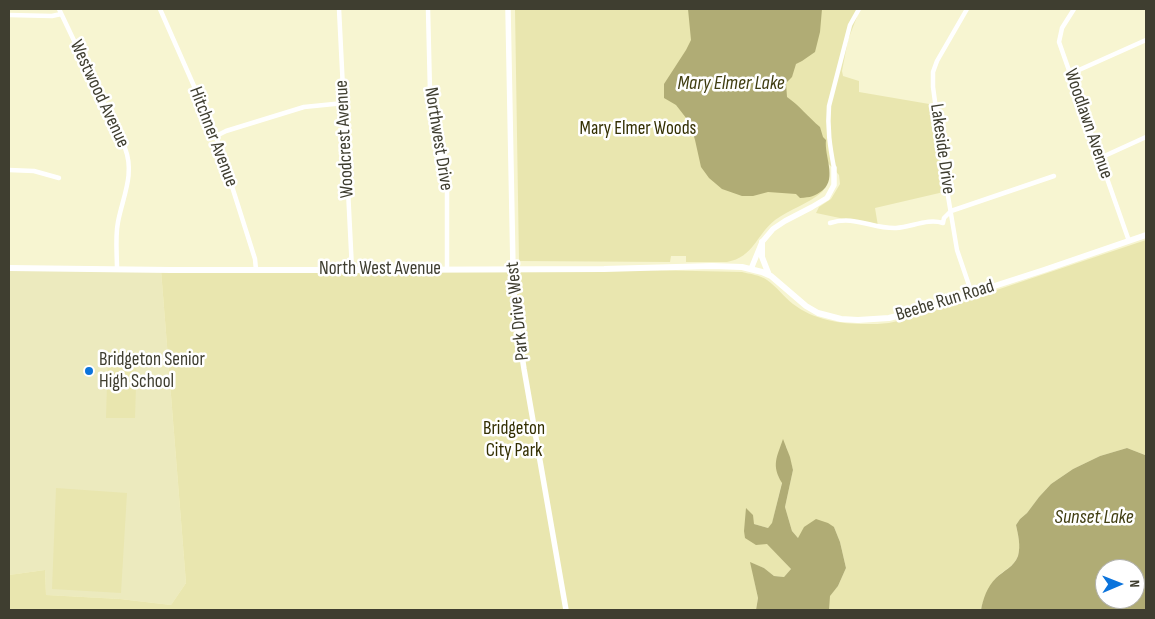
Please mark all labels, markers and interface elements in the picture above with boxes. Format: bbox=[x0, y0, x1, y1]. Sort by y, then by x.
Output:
street label: Westwood Avenue bbox=[64, 37, 134, 151]
street label: Woodlawn Avenue bbox=[1059, 66, 1117, 182]
water label: Mary Elmer Lake bbox=[677, 72, 785, 96]
street label: Woodcrest Avenue bbox=[331, 79, 359, 199]
street label: Hitchner Avenue bbox=[183, 84, 243, 190]
street label: Northwest Drive bbox=[419, 86, 457, 192]
street label: Lakeside Drive bbox=[924, 102, 960, 196]
park label: Mary Elmer Woods bbox=[580, 118, 696, 140]
street label: North West Avenue bbox=[319, 258, 441, 280]
street label: Park Drive West bbox=[501, 260, 535, 362]
street label: Beebe Run Road bbox=[893, 275, 997, 327]
place label: Bridgeton Senior High School bbox=[99, 349, 205, 393]
marker: Bridgeton Senior High School bbox=[83, 365, 95, 377]
park label: Bridgeton City Park bbox=[483, 418, 545, 462]
water label: Sunset Lake bbox=[1055, 506, 1133, 530]
north arrow bbox=[1095, 559, 1145, 609]
text: N bbox=[1126, 580, 1143, 588]

